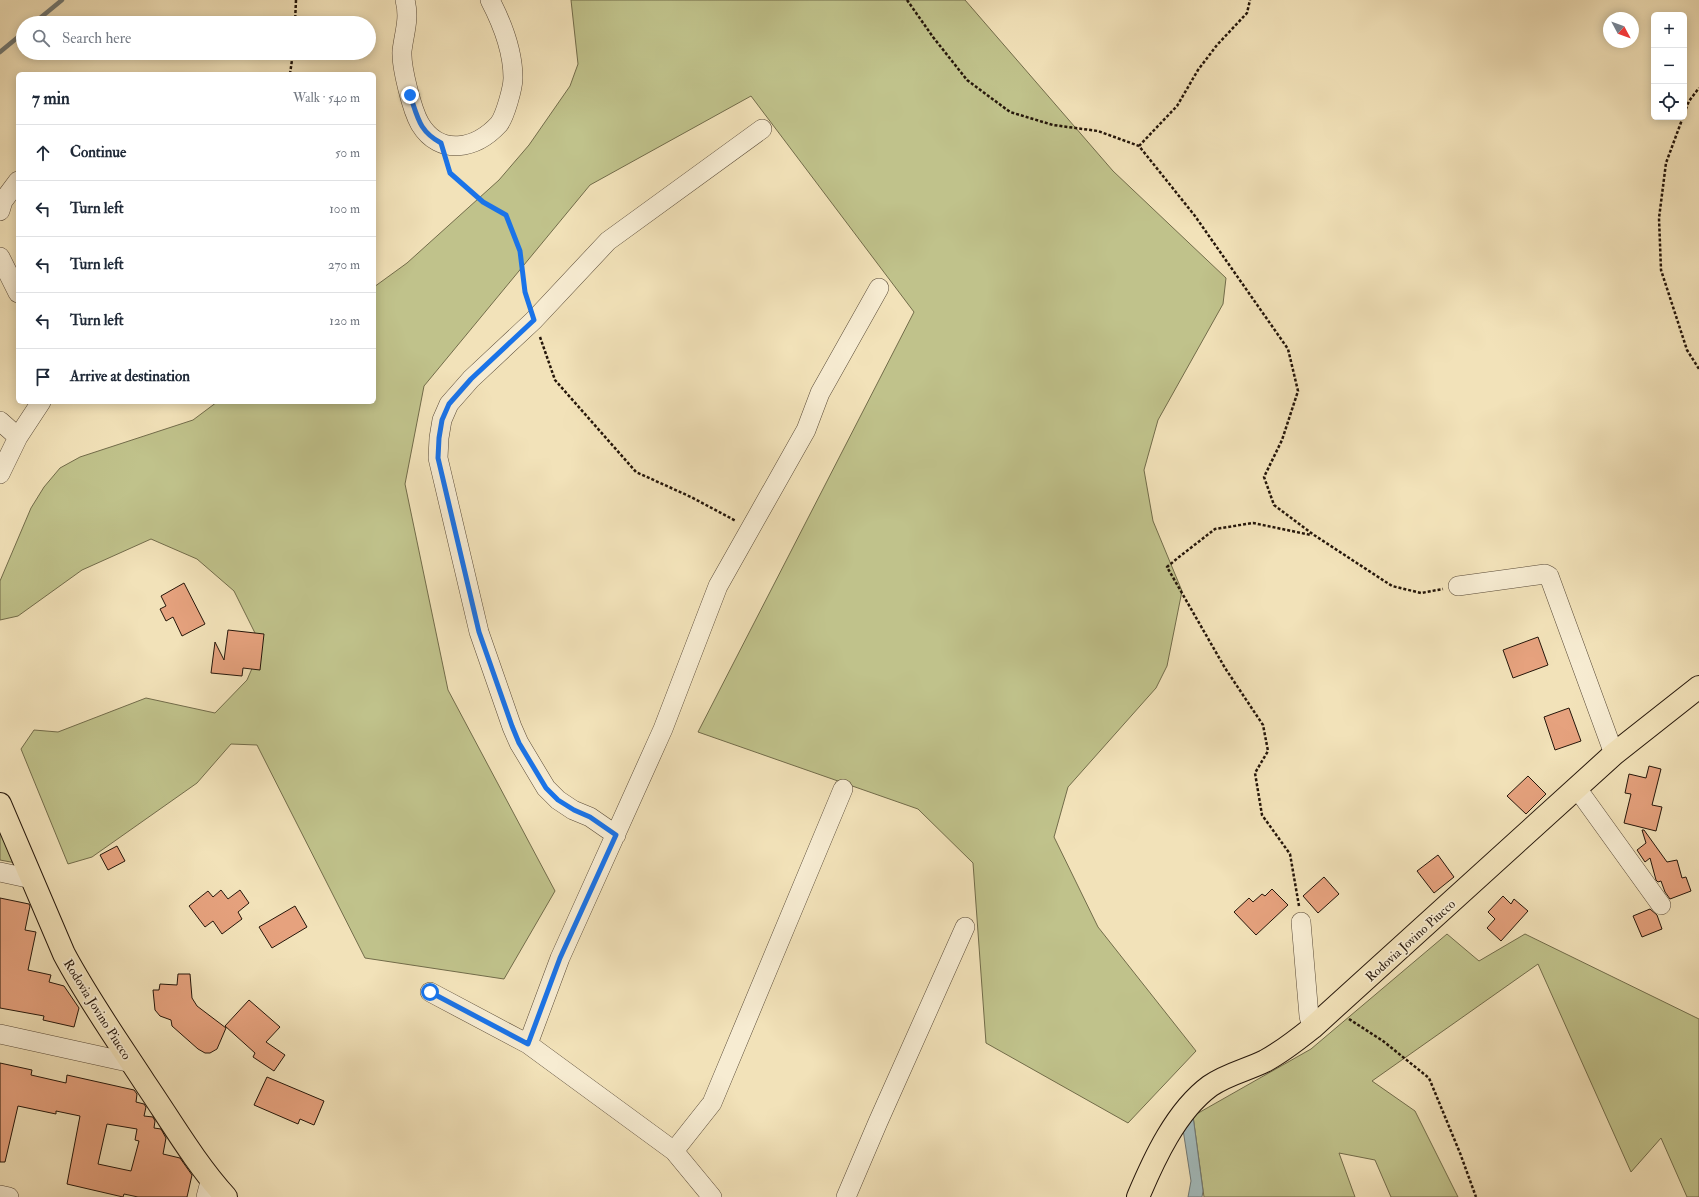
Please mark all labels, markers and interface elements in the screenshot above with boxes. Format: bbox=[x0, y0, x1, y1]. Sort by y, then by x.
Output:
north arrow bbox=[1603, 12, 1639, 48]
map controls bbox=[1651, 12, 1687, 120]
button: + bbox=[1651, 12, 1687, 48]
search box bbox=[16, 16, 376, 60]
icon: search bbox=[30, 27, 52, 49]
text: Search here bbox=[62, 29, 131, 48]
button: − bbox=[1651, 48, 1687, 84]
button: locate bbox=[1651, 84, 1687, 120]
route end bbox=[401, 86, 419, 104]
text: 7 min bbox=[32, 88, 70, 109]
text: Walk · 540 m bbox=[293, 90, 360, 106]
icon: ahead bbox=[32, 142, 54, 164]
text: Continue bbox=[70, 143, 126, 162]
text: 50 m bbox=[335, 145, 360, 161]
icon: left bbox=[32, 198, 54, 220]
text: Turn left bbox=[70, 199, 124, 218]
text: 100 m bbox=[329, 201, 360, 217]
icon: left bbox=[32, 254, 54, 276]
text: Turn left bbox=[70, 255, 124, 274]
text: 270 m bbox=[328, 257, 360, 273]
icon: left bbox=[32, 310, 54, 332]
text: Turn left bbox=[70, 311, 124, 330]
text: 120 m bbox=[329, 313, 360, 329]
icon: arrive bbox=[32, 366, 54, 388]
text: Arrive at destination bbox=[70, 367, 190, 386]
street label: Rodovia Jovino Piucco bbox=[1362, 896, 1459, 985]
street label: Rodovia Jovino Piucco bbox=[60, 956, 135, 1063]
route start bbox=[421, 983, 439, 1001]

